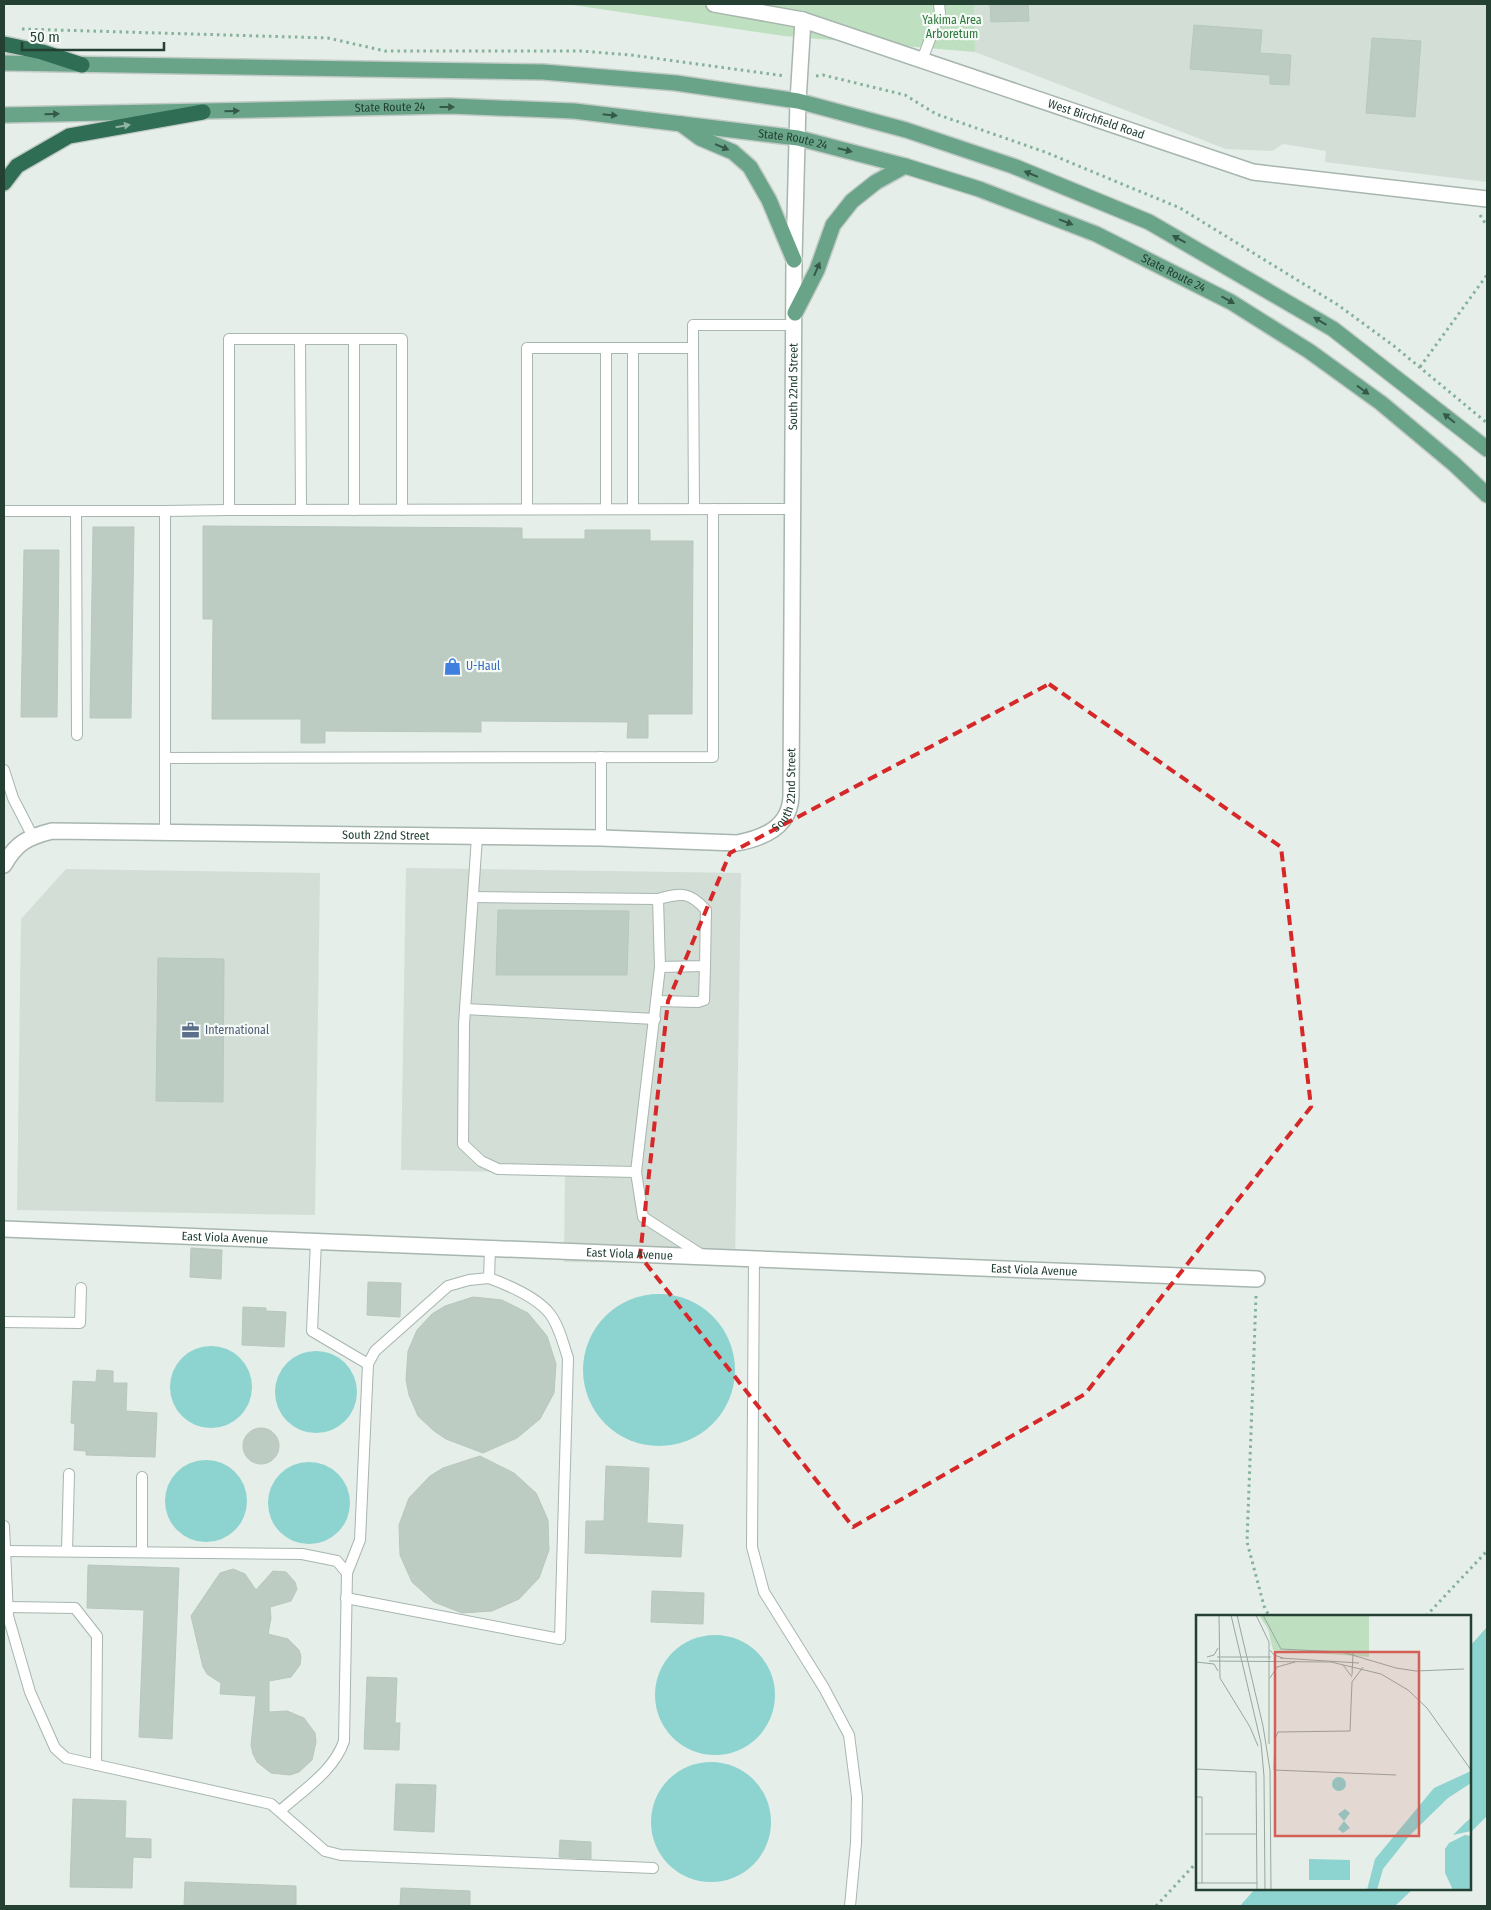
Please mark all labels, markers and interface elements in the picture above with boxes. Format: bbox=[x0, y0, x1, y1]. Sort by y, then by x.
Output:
park label: Yakima Area Arboretum bbox=[922, 13, 982, 41]
scale bar bbox=[22, 20, 165, 52]
text: 50 m bbox=[30, 28, 60, 46]
street label: West Birchfield Road bbox=[1046, 96, 1146, 142]
street label: State Route 24 bbox=[355, 99, 426, 115]
one-way arrow bbox=[440, 103, 456, 111]
one-way arrow bbox=[225, 107, 241, 115]
one-way arrow bbox=[45, 110, 61, 118]
one-way arrow bbox=[602, 111, 618, 119]
one-way arrow bbox=[115, 122, 131, 130]
street label: State Route 24 bbox=[757, 126, 829, 153]
one-way arrow bbox=[715, 144, 729, 152]
one-way arrow bbox=[837, 146, 852, 154]
one-way arrow bbox=[1024, 169, 1038, 177]
one-way arrow bbox=[1058, 219, 1073, 226]
one-way arrow bbox=[1172, 235, 1186, 243]
street label: State Route 24 bbox=[1139, 251, 1208, 295]
one-way arrow bbox=[813, 262, 821, 276]
one-way arrow bbox=[1220, 296, 1235, 304]
one-way arrow bbox=[1313, 316, 1326, 325]
street label: South 22nd Street bbox=[786, 343, 801, 430]
one-way arrow bbox=[1356, 385, 1370, 395]
one-way arrow bbox=[1443, 413, 1456, 424]
shop icon: U-Haul bbox=[442, 656, 462, 676]
place label: U-Haul bbox=[466, 659, 500, 673]
street label: South 22nd Street bbox=[769, 748, 798, 835]
street label: South 22nd Street bbox=[342, 828, 430, 843]
office icon: International bbox=[181, 1020, 201, 1040]
place label: International bbox=[205, 1023, 269, 1037]
street label: East Viola Avenue bbox=[181, 1229, 268, 1247]
street label: East Viola Avenue bbox=[586, 1245, 673, 1263]
street label: East Viola Avenue bbox=[991, 1261, 1078, 1279]
inset map bbox=[1196, 1615, 1471, 1890]

